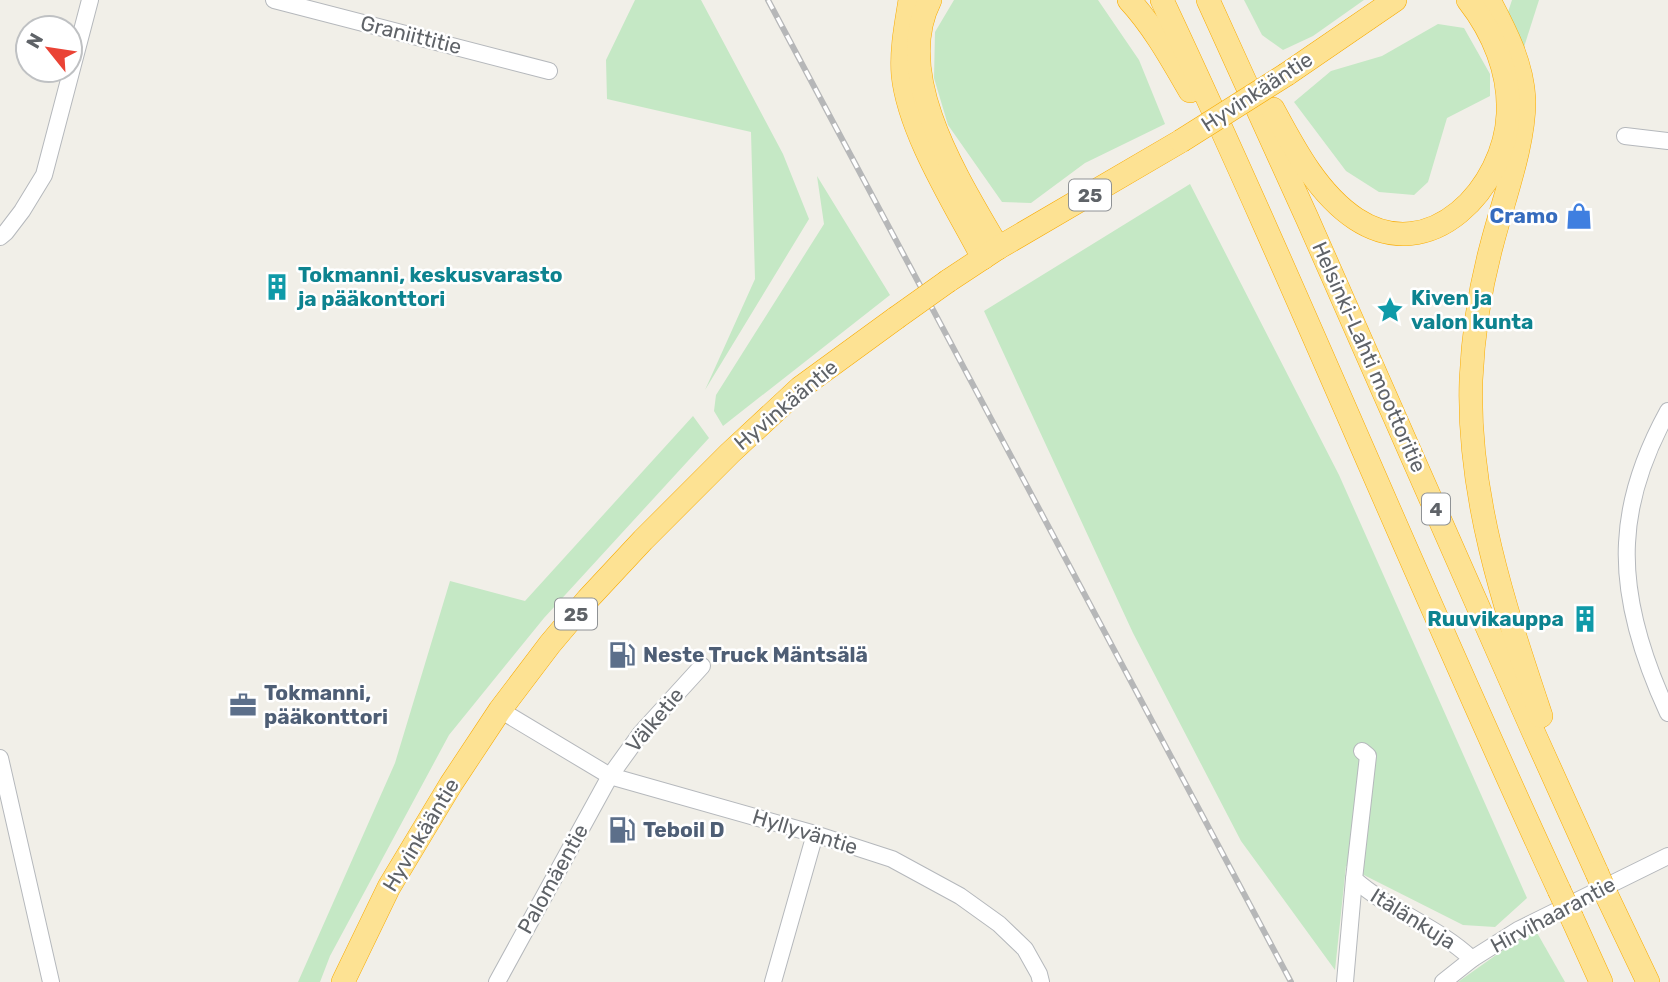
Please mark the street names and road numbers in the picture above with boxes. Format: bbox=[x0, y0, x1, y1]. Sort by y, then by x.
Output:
street label: Graniittitie bbox=[358, 10, 464, 59]
street label: Hyvinkääntie bbox=[1196, 46, 1317, 137]
road number: 25 bbox=[1069, 180, 1111, 210]
street label: Helsinki-Lahti moottoritie bbox=[1307, 237, 1432, 476]
street label: Hyvinkääntie bbox=[729, 354, 843, 455]
road number: 4 bbox=[1422, 494, 1450, 524]
road number: 25 bbox=[555, 598, 597, 629]
street label: Välketie bbox=[621, 682, 689, 757]
street label: Hyvinkääntie bbox=[377, 774, 464, 896]
street label: Hyllyväntie bbox=[749, 804, 861, 859]
street label: Palomäentie bbox=[512, 819, 593, 938]
street label: Hirvihaarantie bbox=[1486, 871, 1619, 958]
street label: Itälänkuja bbox=[1366, 883, 1460, 954]

